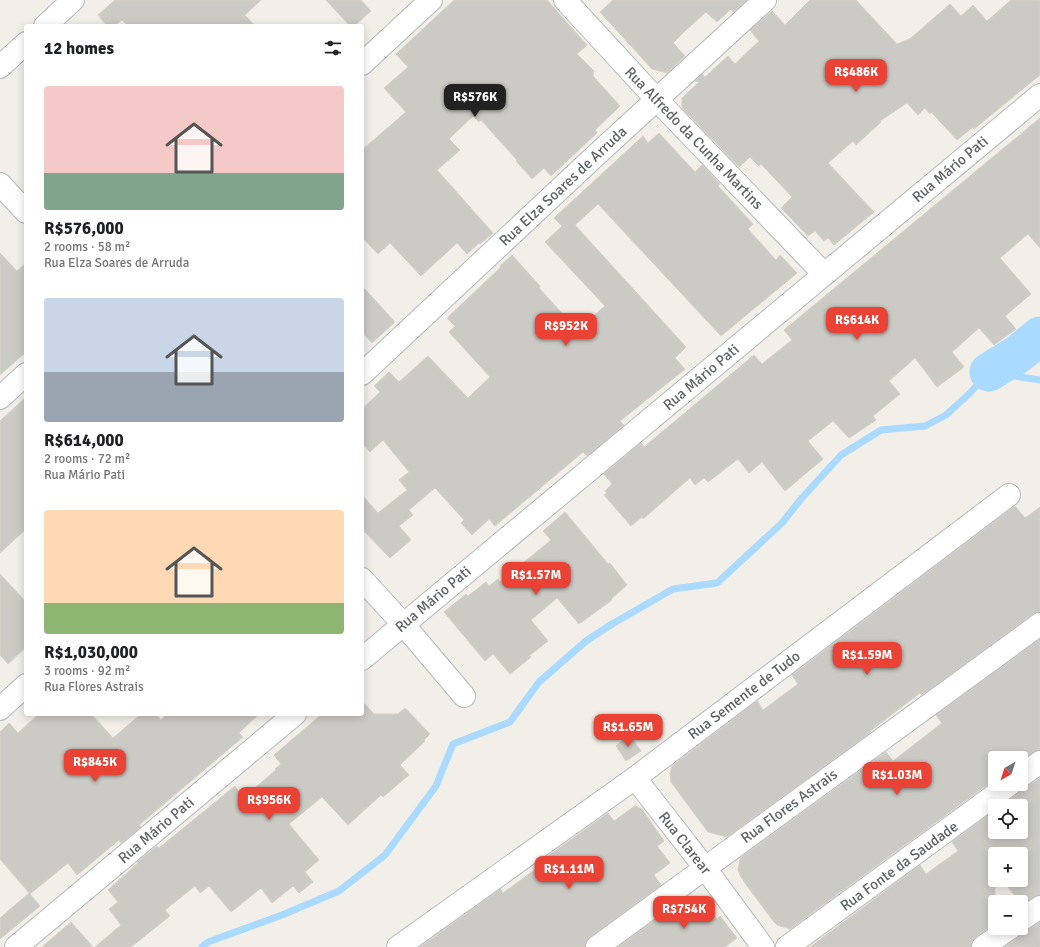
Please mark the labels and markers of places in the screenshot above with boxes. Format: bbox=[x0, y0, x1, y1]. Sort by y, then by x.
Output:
pin: R$486K bbox=[823, 59, 889, 93]
pin: R$576K bbox=[442, 84, 508, 118]
pin: R$614K bbox=[824, 307, 890, 341]
pin: R$952K bbox=[533, 313, 599, 347]
pin: R$1.57M bbox=[499, 562, 573, 596]
pin: R$1.59M bbox=[830, 642, 904, 676]
pin: R$1.65M bbox=[591, 714, 665, 748]
pin: R$845K bbox=[62, 749, 128, 783]
pin: R$1.03M bbox=[860, 762, 934, 796]
pin: R$956K bbox=[236, 787, 302, 821]
pin: R$1.11M bbox=[532, 856, 606, 890]
pin: R$754K bbox=[651, 896, 717, 930]

